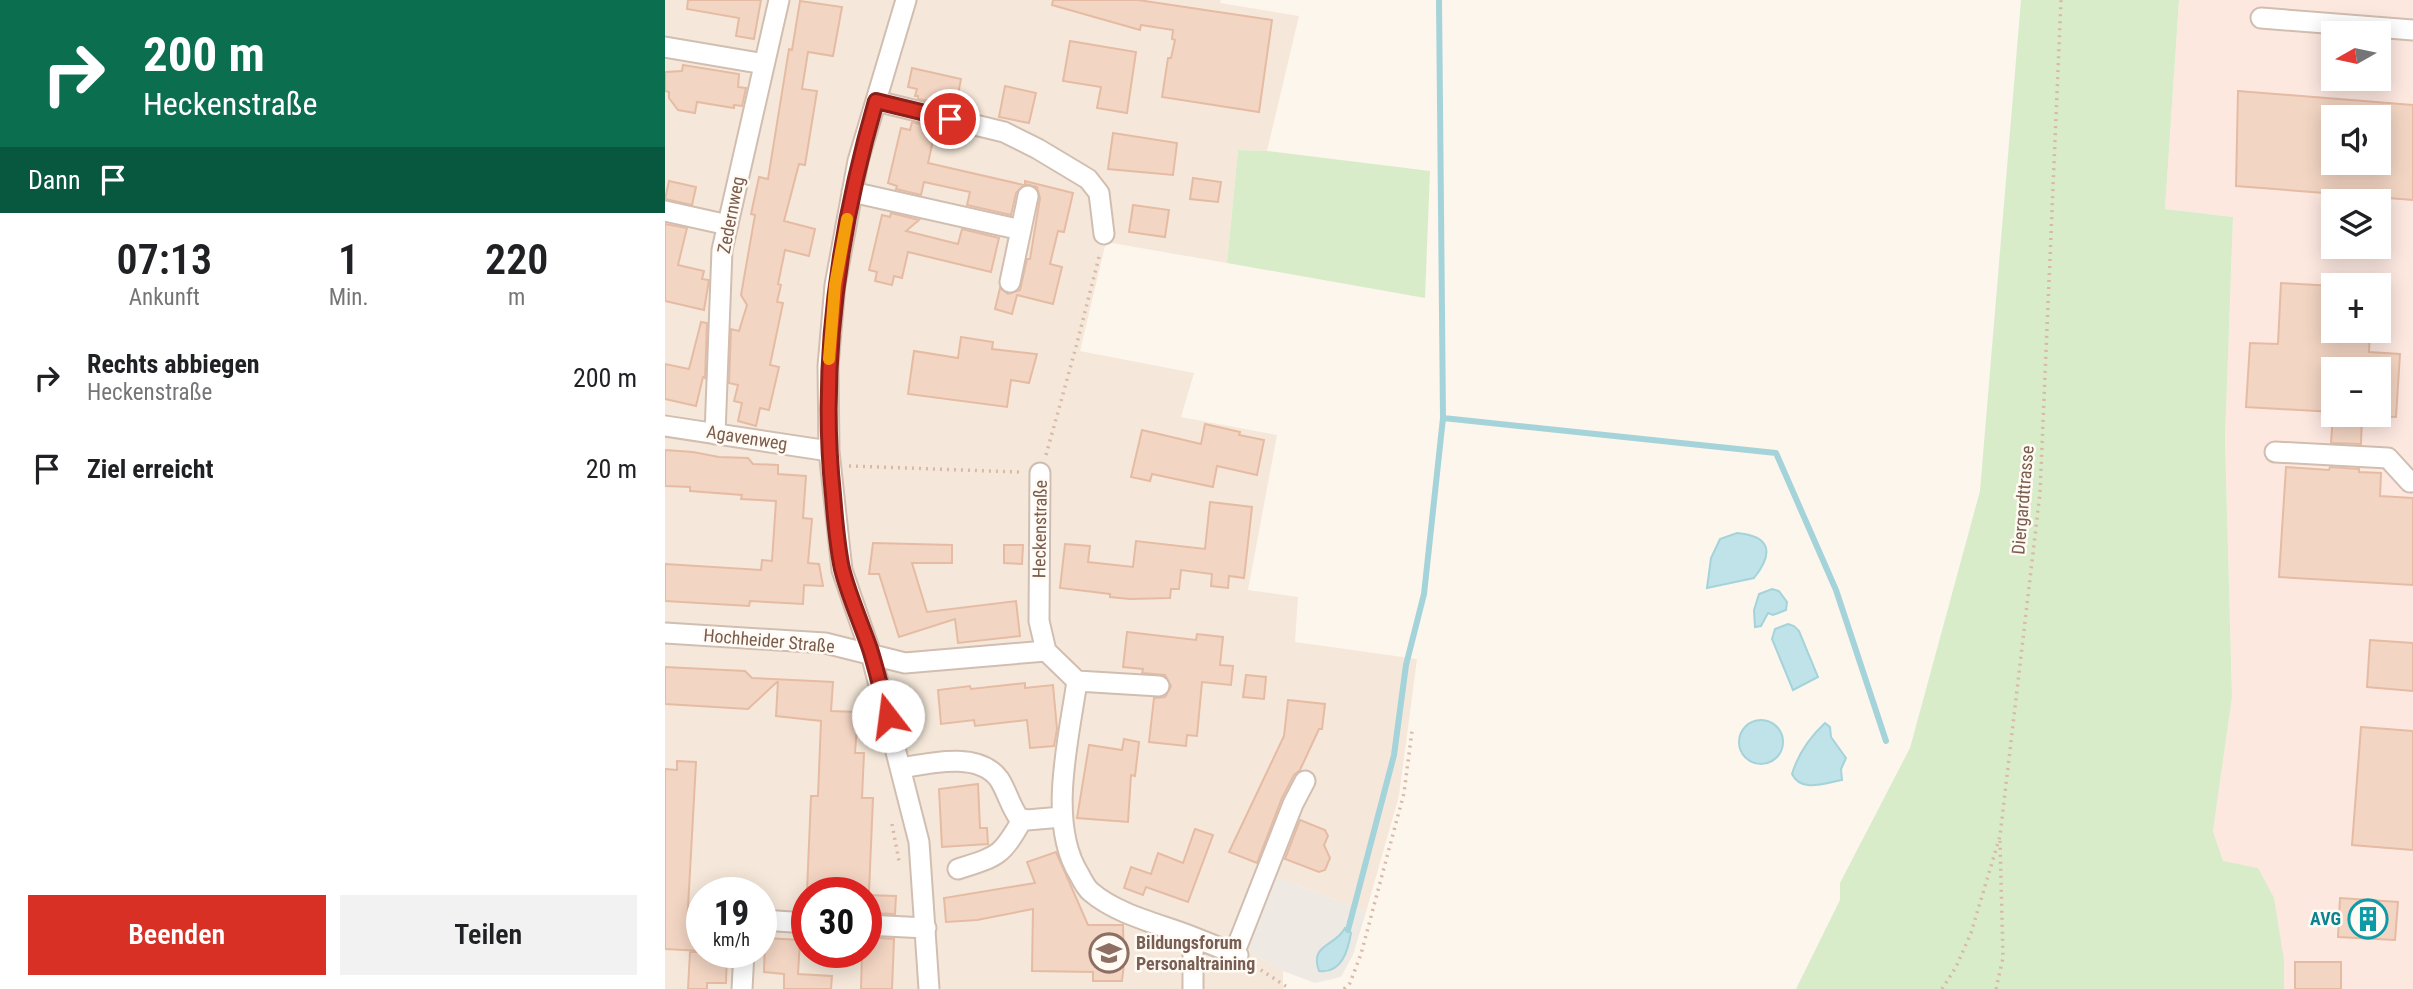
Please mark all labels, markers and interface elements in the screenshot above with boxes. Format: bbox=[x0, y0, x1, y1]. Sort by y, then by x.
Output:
north arrow bbox=[2321, 21, 2391, 91]
map controls bbox=[2321, 21, 2391, 427]
text: 200 m bbox=[143, 26, 265, 83]
icon: right bbox=[28, 28, 119, 119]
text: Heckenstraße bbox=[143, 85, 317, 123]
pin bbox=[920, 89, 980, 149]
icon: arrive bbox=[931, 100, 969, 138]
button: sound bbox=[2321, 105, 2391, 175]
icon: arrive bbox=[94, 161, 132, 199]
text: Dann bbox=[28, 165, 80, 195]
street label: Zedernweg bbox=[713, 174, 748, 255]
button: layers bbox=[2321, 189, 2391, 259]
text: 07:13 bbox=[117, 235, 212, 284]
text: 1 bbox=[338, 235, 359, 284]
text: 220 bbox=[485, 235, 548, 284]
button: + bbox=[2321, 273, 2391, 343]
text: Ankunft bbox=[129, 284, 200, 311]
text: Min. bbox=[329, 284, 369, 311]
text: m bbox=[508, 284, 525, 311]
text: Rechts abbiegen bbox=[87, 349, 260, 379]
button: − bbox=[2321, 357, 2391, 427]
icon: right bbox=[28, 359, 66, 397]
text: 200 m bbox=[573, 363, 637, 393]
text: Heckenstraße bbox=[87, 379, 212, 406]
street label: Agavenweg bbox=[705, 421, 789, 454]
street label: Diergardttrasse bbox=[2007, 445, 2038, 555]
icon: arrive bbox=[28, 450, 66, 488]
text: Ziel erreicht bbox=[87, 454, 213, 484]
text: 20 m bbox=[586, 454, 637, 484]
street label: Heckenstraße bbox=[1028, 480, 1051, 578]
street label: Hochheider Straße bbox=[703, 624, 836, 657]
position arrow bbox=[851, 679, 925, 753]
speed limit sign: 30 bbox=[791, 877, 882, 968]
text: 19 bbox=[714, 893, 749, 934]
button: Beenden bbox=[28, 895, 326, 975]
button: Teilen bbox=[340, 895, 637, 975]
building icon: AVG bbox=[2347, 898, 2389, 940]
place label: AVG bbox=[2310, 908, 2341, 929]
text: km/h bbox=[713, 929, 750, 950]
school or university icon: Bildungsforum Personaltraining bbox=[1088, 932, 1130, 974]
place label: Bildungsforum Personaltraining bbox=[1136, 932, 1255, 974]

